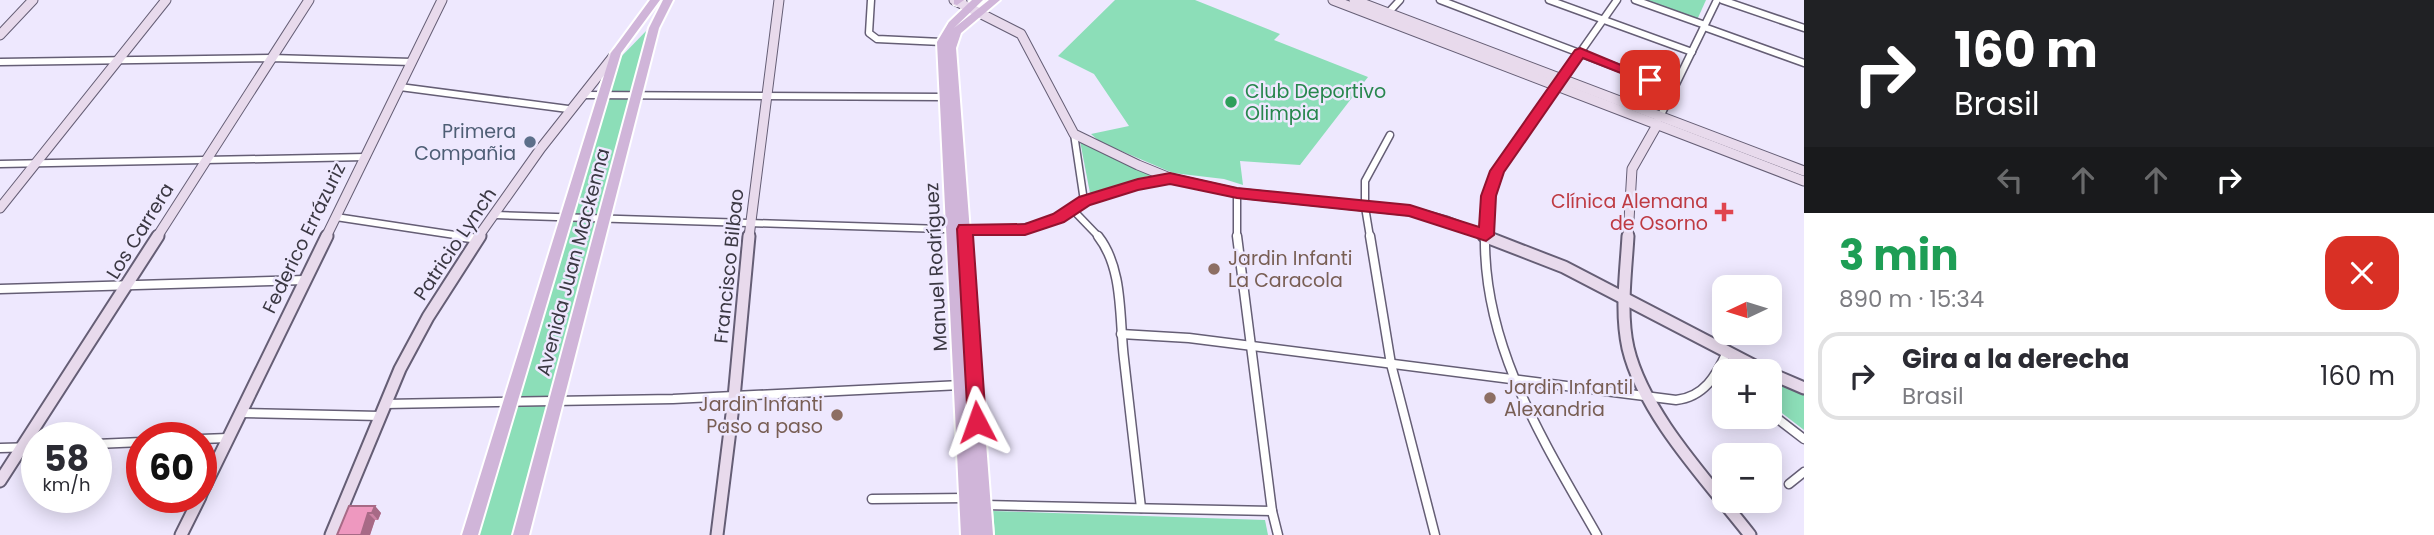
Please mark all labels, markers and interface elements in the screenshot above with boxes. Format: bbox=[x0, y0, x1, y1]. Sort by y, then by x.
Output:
text: 160 m bbox=[1954, 16, 2098, 84]
icon: right bbox=[1839, 28, 1930, 119]
pin bbox=[1620, 50, 1680, 110]
icon: arrive bbox=[1631, 61, 1669, 99]
place label: Club Deportivo Olimpia bbox=[1245, 78, 1386, 127]
text: Brasil bbox=[1954, 81, 2040, 126]
marker: Club Deportivo Olimpia bbox=[1223, 94, 1239, 110]
place label: Primera Compañia bbox=[414, 118, 516, 167]
marker: Primera Compañia bbox=[522, 134, 538, 150]
street label: Avenida Juan Mackenna bbox=[530, 145, 616, 379]
street label: Federico Errázuriz bbox=[256, 158, 352, 318]
icon: left bbox=[1991, 161, 2029, 199]
icon: ahead bbox=[2064, 161, 2102, 199]
icon: ahead bbox=[2137, 161, 2175, 199]
icon: right bbox=[2210, 161, 2248, 199]
street label: Los Carrera bbox=[100, 178, 180, 284]
street label: Patricio Lynch bbox=[407, 182, 503, 306]
street label: Manuel Rodríguez bbox=[918, 182, 954, 352]
street label: Francisco Bilbao bbox=[707, 187, 751, 345]
place label: Clínica Alemana de Osorno bbox=[1551, 188, 1708, 237]
marker: Clínica Alemana de Osorno bbox=[1714, 202, 1734, 222]
text: 3 min bbox=[1839, 226, 1959, 285]
button: close bbox=[2325, 236, 2399, 310]
place label: Jardin Infanti La Caracola bbox=[1228, 245, 1352, 294]
marker: Jardin Infanti La Caracola bbox=[1206, 261, 1222, 277]
north arrow bbox=[1712, 275, 1782, 345]
map controls bbox=[1712, 275, 1782, 513]
text: 890 m · 15:34 bbox=[1839, 283, 1984, 315]
text: Gira a la derecha bbox=[1902, 341, 2130, 377]
icon: right bbox=[1843, 357, 1881, 395]
text: 160 m bbox=[2320, 358, 2395, 394]
button: + bbox=[1712, 359, 1782, 429]
place label: Jardin Infantil Alexandria bbox=[1504, 374, 1633, 423]
text: Brasil bbox=[1902, 380, 1964, 412]
position arrow bbox=[940, 385, 1014, 459]
marker: Jardin Infantil Alexandria bbox=[1482, 390, 1498, 406]
place label: Jardin Infanti Paso a paso bbox=[699, 391, 823, 440]
marker: Jardin Infanti Paso a paso bbox=[829, 407, 845, 423]
speed limit sign: 60 bbox=[126, 422, 217, 513]
text: 58 bbox=[44, 434, 89, 483]
button: − bbox=[1712, 443, 1782, 513]
text: km/h bbox=[43, 472, 90, 497]

